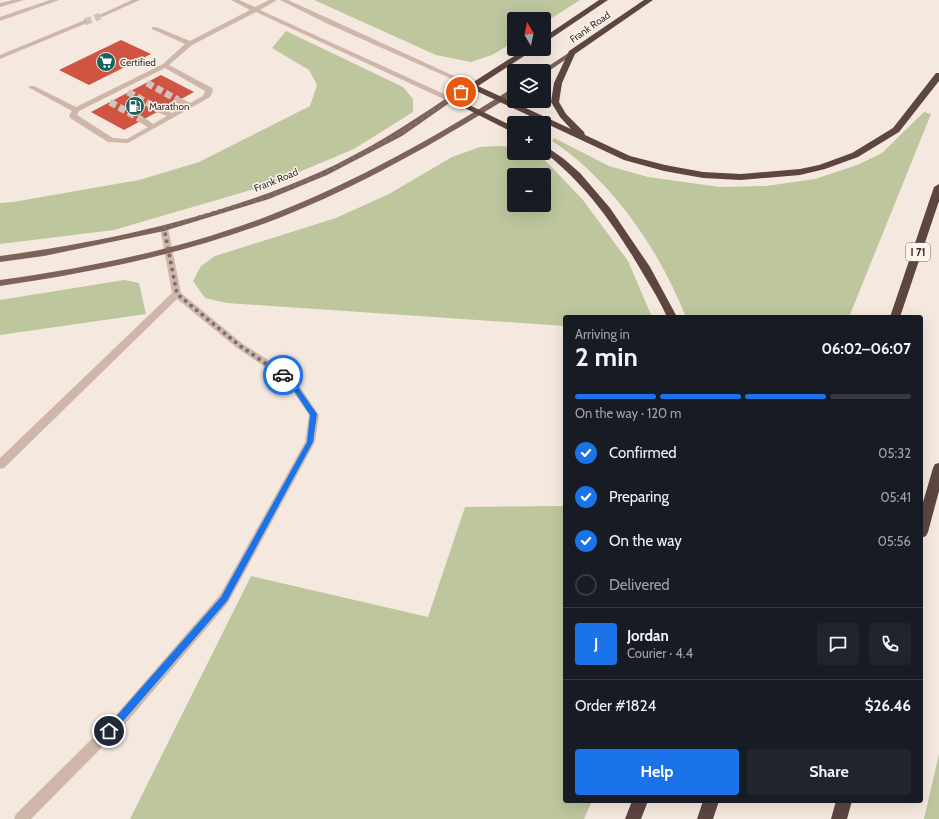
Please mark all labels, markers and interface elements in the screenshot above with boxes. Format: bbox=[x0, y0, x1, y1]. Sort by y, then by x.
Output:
street label: Frank Road bbox=[567, 8, 613, 46]
north arrow bbox=[507, 12, 551, 56]
map controls bbox=[507, 12, 551, 212]
supermarket icon: Certified bbox=[95, 51, 117, 73]
place label: Certified bbox=[120, 56, 156, 69]
button: layers bbox=[507, 64, 551, 108]
pin bbox=[444, 75, 478, 109]
icon: bag bbox=[450, 81, 472, 103]
fuel station icon: Marathon bbox=[124, 95, 146, 117]
place label: Marathon bbox=[149, 100, 190, 113]
button: + bbox=[507, 116, 551, 160]
street label: Frank Road bbox=[252, 165, 300, 195]
button: − bbox=[507, 168, 551, 212]
road number: I 71 bbox=[906, 243, 930, 261]
text: Arriving in bbox=[575, 326, 630, 342]
text: 06:02–06:07 bbox=[821, 340, 911, 358]
text: 2 min bbox=[575, 341, 638, 373]
courier bbox=[263, 355, 303, 395]
icon: car bbox=[272, 364, 294, 386]
text: On the way · 120 m bbox=[575, 405, 681, 421]
icon: check bbox=[575, 442, 597, 464]
text: Confirmed bbox=[609, 444, 677, 462]
text: 05:32 bbox=[878, 445, 911, 461]
icon: check bbox=[575, 486, 597, 508]
text: Preparing bbox=[609, 488, 669, 506]
text: 05:41 bbox=[880, 489, 911, 505]
icon: check bbox=[575, 530, 597, 552]
text: On the way bbox=[609, 532, 682, 550]
text: 05:56 bbox=[878, 533, 911, 549]
text: Delivered bbox=[609, 576, 670, 594]
button: chat bbox=[817, 623, 859, 665]
button: phone bbox=[869, 623, 911, 665]
text: Jordan bbox=[627, 627, 669, 645]
text: J bbox=[594, 635, 598, 653]
text: Courier · 4.4 bbox=[627, 645, 693, 661]
text: Order #1824 bbox=[575, 697, 656, 715]
text: $26.46 bbox=[865, 697, 911, 715]
pin bbox=[92, 714, 126, 748]
icon: home bbox=[98, 720, 120, 742]
button: Help bbox=[575, 749, 739, 795]
button: Share bbox=[747, 749, 911, 795]

